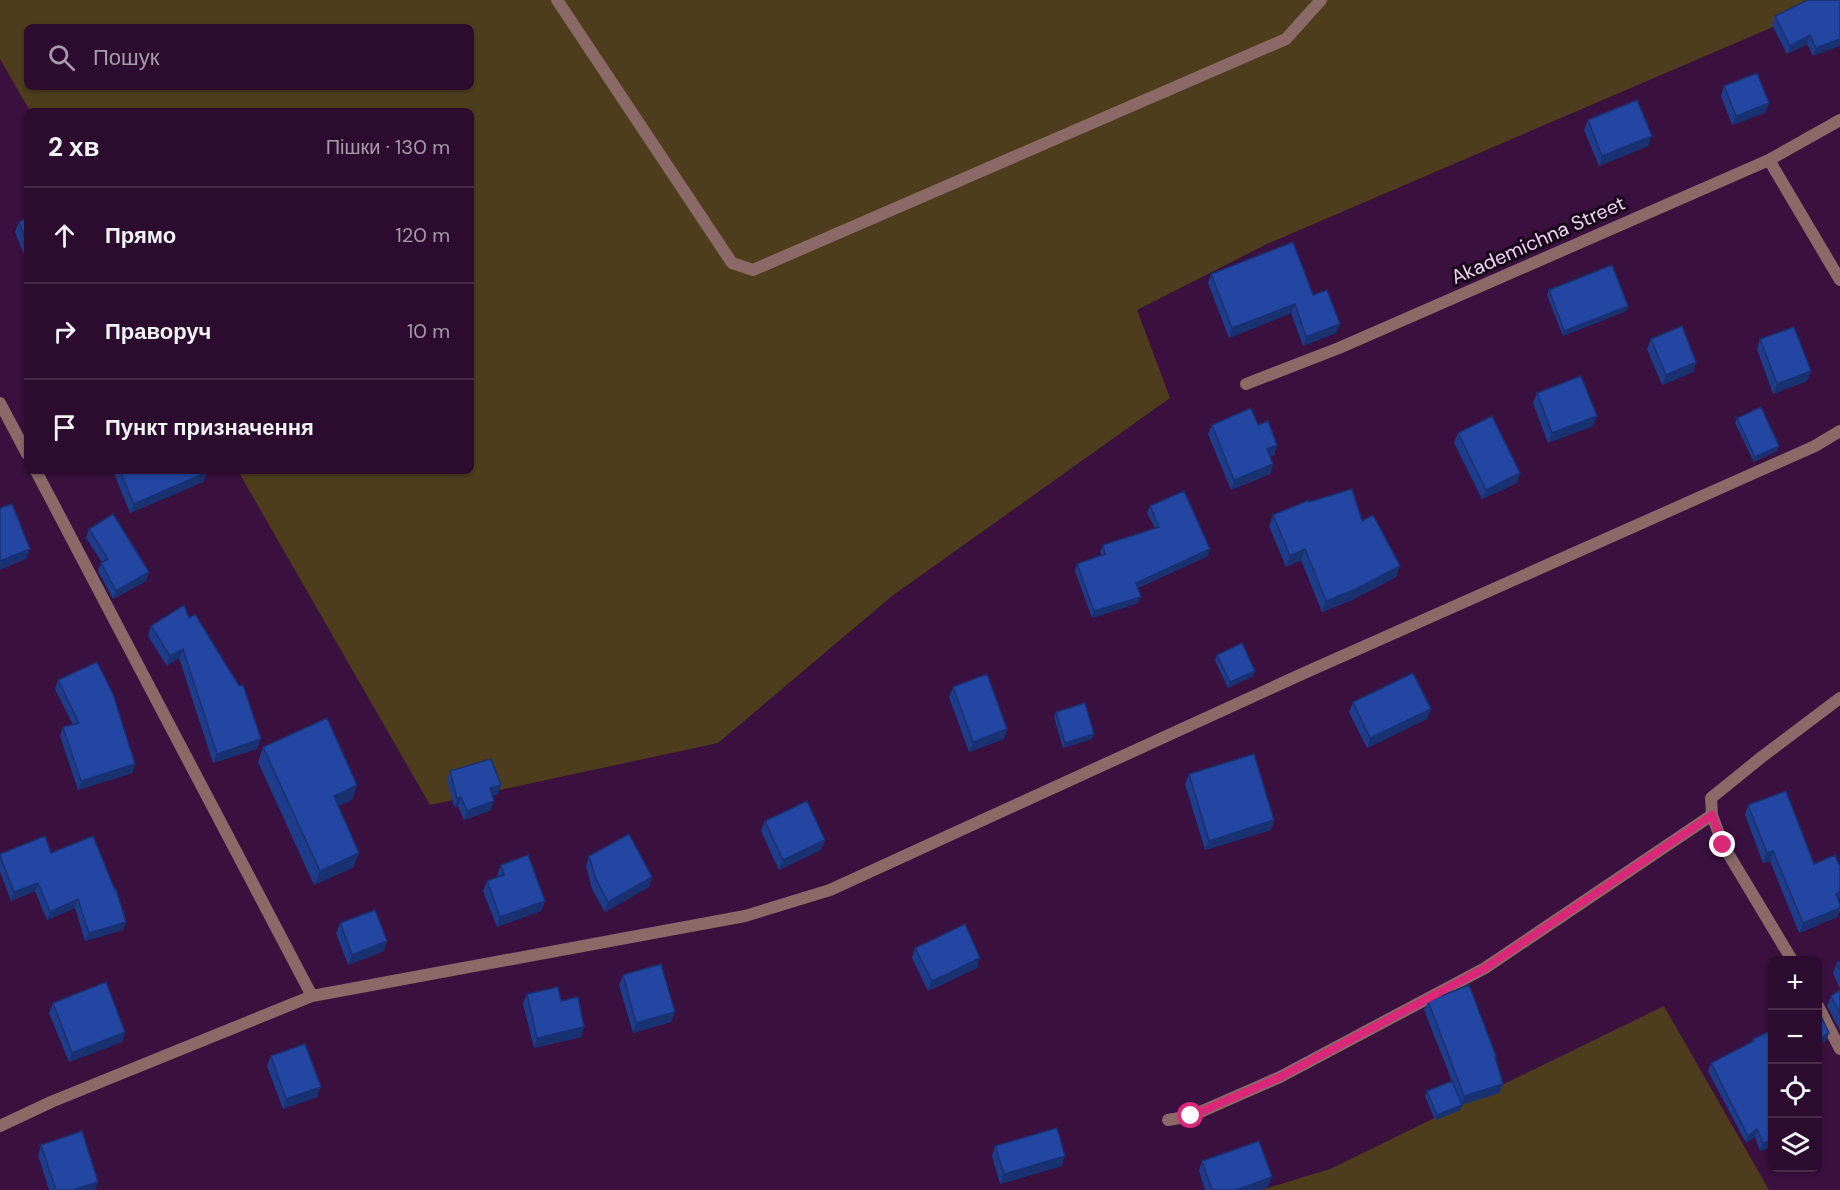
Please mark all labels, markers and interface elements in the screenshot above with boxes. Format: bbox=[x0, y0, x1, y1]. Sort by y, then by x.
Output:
search box bbox=[24, 24, 474, 90]
icon: search bbox=[45, 41, 78, 74]
text: Пошук bbox=[93, 43, 159, 72]
text: 2 хв bbox=[48, 130, 100, 164]
text: Пішки · 130 m bbox=[326, 134, 450, 160]
street label: Akademichna Street bbox=[1447, 190, 1629, 290]
icon: ahead bbox=[48, 219, 81, 252]
text: Прямо bbox=[105, 221, 176, 250]
text: 120 m bbox=[396, 222, 450, 248]
icon: right bbox=[48, 315, 81, 348]
text: Праворуч bbox=[105, 317, 211, 346]
text: 10 m bbox=[407, 318, 450, 344]
icon: arrive bbox=[48, 411, 81, 444]
text: Пункт призначення bbox=[105, 413, 314, 442]
route end bbox=[1709, 831, 1735, 857]
map controls bbox=[1768, 956, 1822, 1172]
button: + bbox=[1768, 956, 1822, 1010]
button: − bbox=[1768, 1010, 1822, 1064]
button: locate bbox=[1768, 1064, 1822, 1118]
route start bbox=[1177, 1102, 1203, 1128]
button: layers bbox=[1768, 1118, 1822, 1172]

